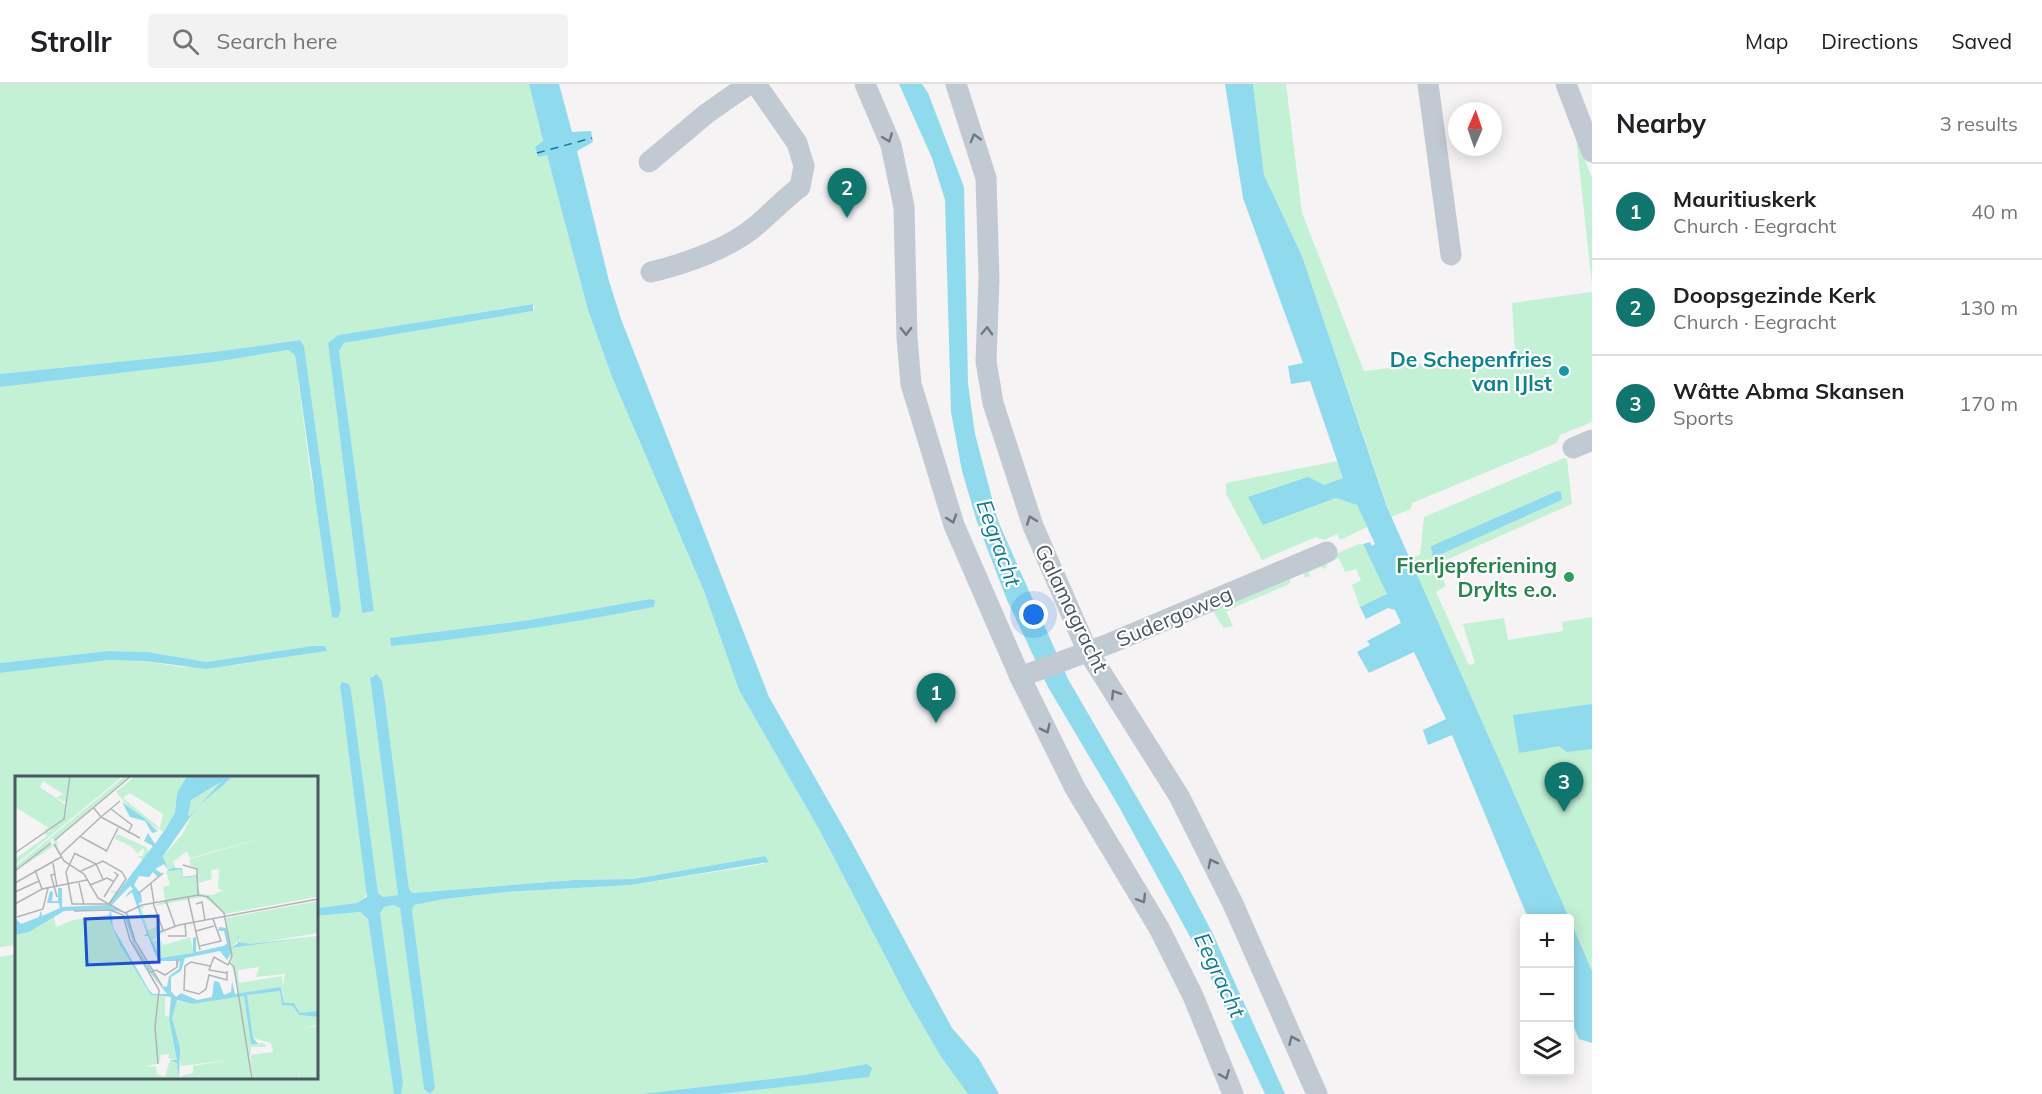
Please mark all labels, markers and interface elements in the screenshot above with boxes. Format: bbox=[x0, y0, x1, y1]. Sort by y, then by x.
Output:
search box bbox=[148, 14, 568, 68]
text: Strollr bbox=[30, 24, 112, 59]
icon: search bbox=[169, 25, 202, 58]
text: Search here bbox=[217, 27, 337, 55]
text: Map bbox=[1745, 28, 1788, 54]
text: Directions bbox=[1821, 28, 1918, 54]
text: Saved bbox=[1951, 28, 2012, 54]
north arrow bbox=[1448, 102, 1502, 156]
text: Nearby bbox=[1616, 107, 1706, 140]
text: 3 results bbox=[1940, 111, 2018, 136]
one-way arrow bbox=[881, 132, 894, 142]
one-way arrow bbox=[970, 133, 982, 144]
pin: 2 bbox=[828, 168, 866, 218]
text: Mauritiuskerk bbox=[1673, 185, 1816, 213]
text: 1 bbox=[1630, 199, 1642, 224]
text: 40 m bbox=[1971, 199, 2018, 224]
text: Church · Eegracht bbox=[1673, 213, 1836, 238]
text: Doopsgezinde Kerk bbox=[1673, 281, 1876, 309]
text: 2 bbox=[1630, 295, 1642, 320]
text: 130 m bbox=[1959, 295, 2018, 320]
text: Church · Eegracht bbox=[1673, 309, 1836, 334]
one-way arrow bbox=[900, 326, 913, 335]
one-way arrow bbox=[981, 327, 994, 336]
place label: De Schepenfries van IJlst bbox=[1390, 346, 1552, 396]
marker: De Schepenfries van IJlst bbox=[1557, 364, 1571, 378]
text: Wâtte Abma Skansen bbox=[1673, 377, 1904, 405]
text: 3 bbox=[1630, 391, 1642, 416]
text: 170 m bbox=[1959, 391, 2018, 416]
text: Sports bbox=[1673, 405, 1734, 430]
water label: Eegracht bbox=[970, 496, 1028, 592]
one-way arrow bbox=[945, 513, 958, 524]
one-way arrow bbox=[1025, 515, 1038, 526]
street label: Galamagracht bbox=[1030, 540, 1114, 676]
place label: Fierljepferiening Drylts e.o. bbox=[1396, 552, 1557, 602]
marker: Fierljepferiening Drylts e.o. bbox=[1562, 570, 1576, 584]
street label: Sudergoweg bbox=[1112, 580, 1236, 652]
your location bbox=[1019, 600, 1048, 629]
pin: 1 bbox=[916, 674, 956, 723]
one-way arrow bbox=[1111, 690, 1123, 700]
one-way arrow bbox=[1039, 723, 1050, 734]
pin: 3 bbox=[1544, 762, 1584, 812]
inset map bbox=[15, 776, 318, 1079]
one-way arrow bbox=[1208, 858, 1220, 869]
one-way arrow bbox=[1134, 893, 1146, 903]
map controls bbox=[1520, 914, 1574, 1076]
button: + bbox=[1520, 914, 1574, 968]
water label: Eegracht bbox=[1188, 928, 1252, 1023]
button: − bbox=[1520, 968, 1574, 1022]
button: layers bbox=[1520, 1022, 1574, 1076]
one-way arrow bbox=[1288, 1036, 1300, 1047]
one-way arrow bbox=[1218, 1069, 1230, 1080]

